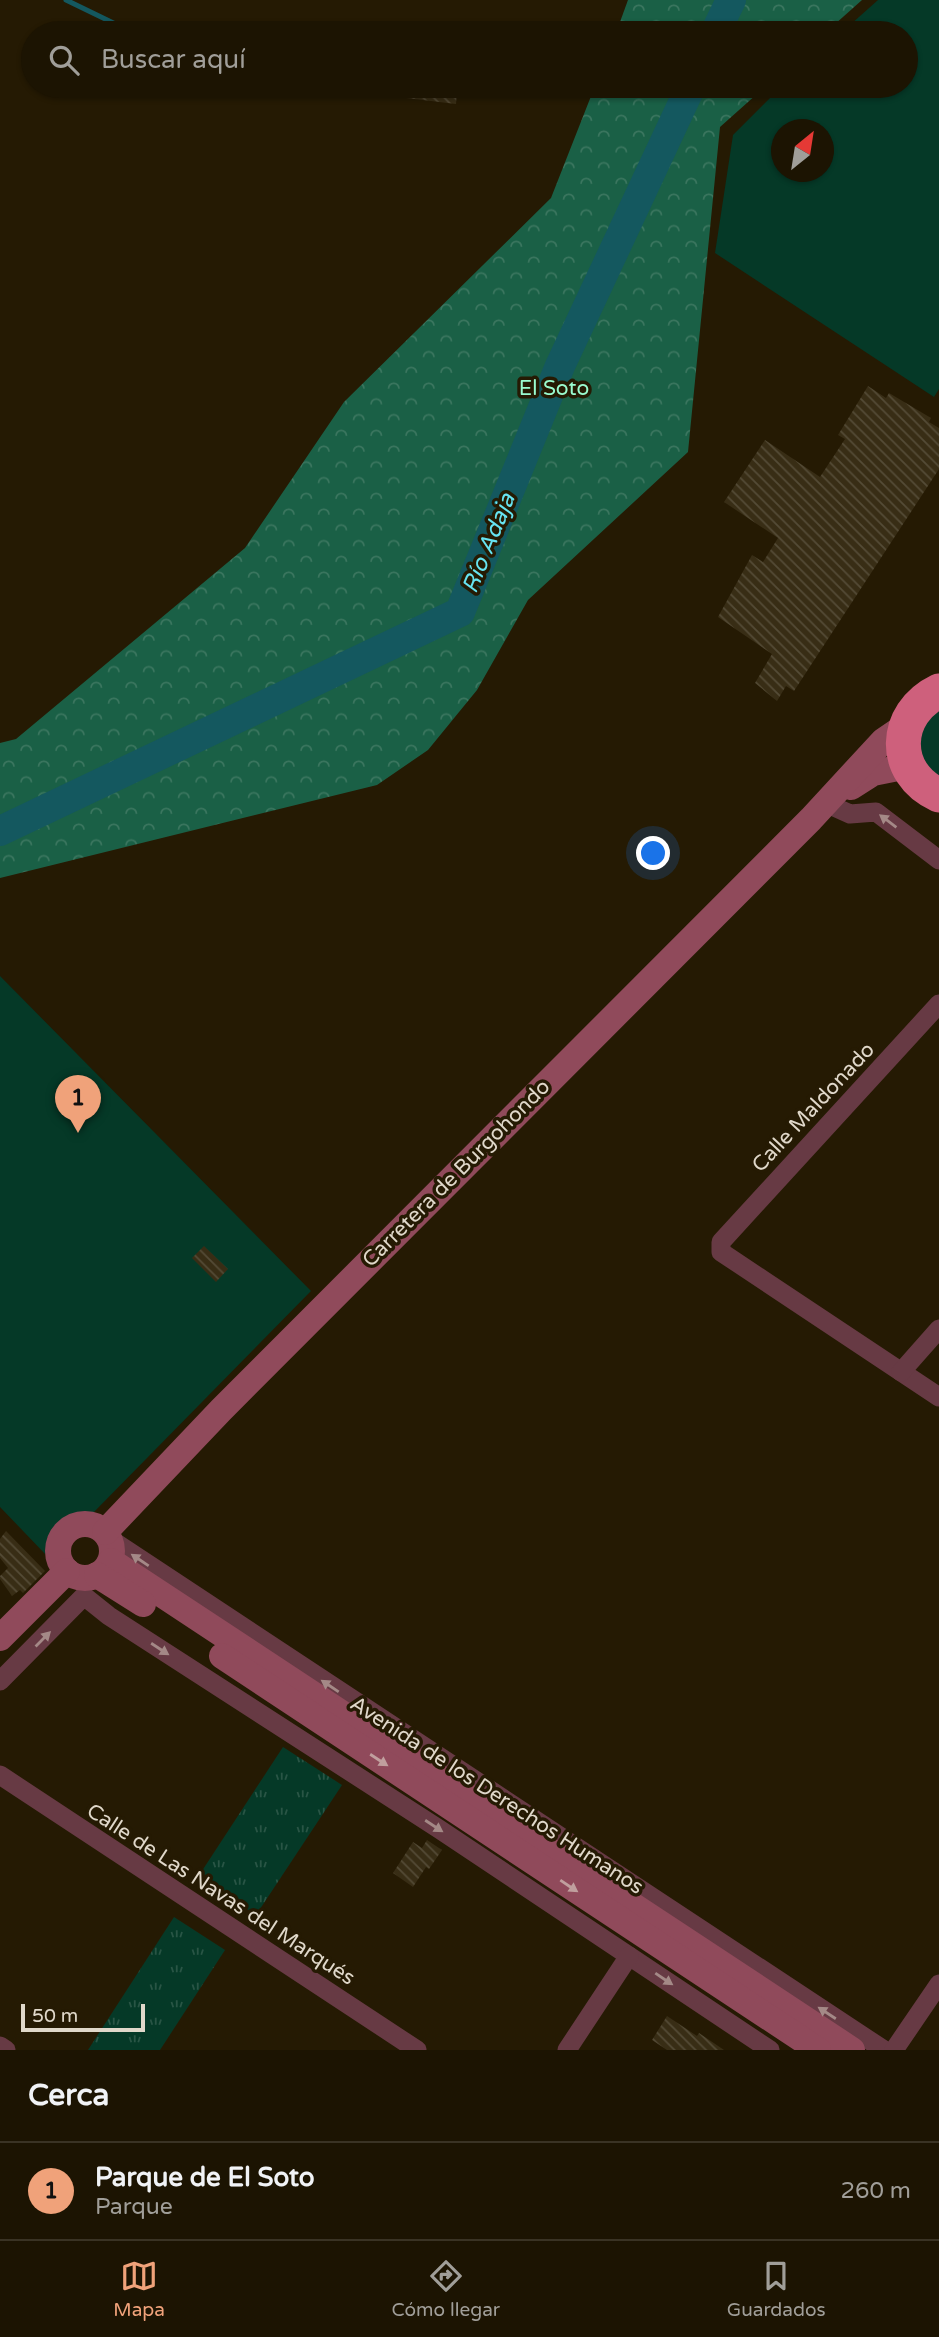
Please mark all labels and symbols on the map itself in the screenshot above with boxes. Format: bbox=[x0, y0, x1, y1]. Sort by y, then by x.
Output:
north arrow bbox=[771, 119, 834, 182]
park label: El Soto bbox=[519, 376, 589, 401]
water label: Río Adaja bbox=[456, 488, 522, 597]
one-way arrow bbox=[880, 814, 898, 829]
your location bbox=[636, 836, 670, 870]
street label: Calle Maldonado bbox=[747, 1037, 880, 1177]
street label: Carretera de Burgohondo bbox=[357, 1074, 555, 1272]
pin: 1 bbox=[55, 1075, 101, 1133]
one-way arrow bbox=[131, 1554, 150, 1567]
one-way arrow bbox=[34, 1631, 50, 1648]
one-way arrow bbox=[151, 1642, 170, 1655]
one-way arrow bbox=[321, 1679, 339, 1693]
street label: Avenida de los Derechos Humanos bbox=[345, 1691, 648, 1900]
one-way arrow bbox=[370, 1753, 389, 1766]
street label: Calle de Las Navas del Marqués bbox=[82, 1798, 360, 1991]
one-way arrow bbox=[424, 1819, 444, 1832]
one-way arrow bbox=[559, 1879, 579, 1892]
one-way arrow bbox=[654, 1973, 673, 1986]
scale bar bbox=[21, 2001, 145, 2033]
one-way arrow bbox=[818, 2006, 837, 2019]

